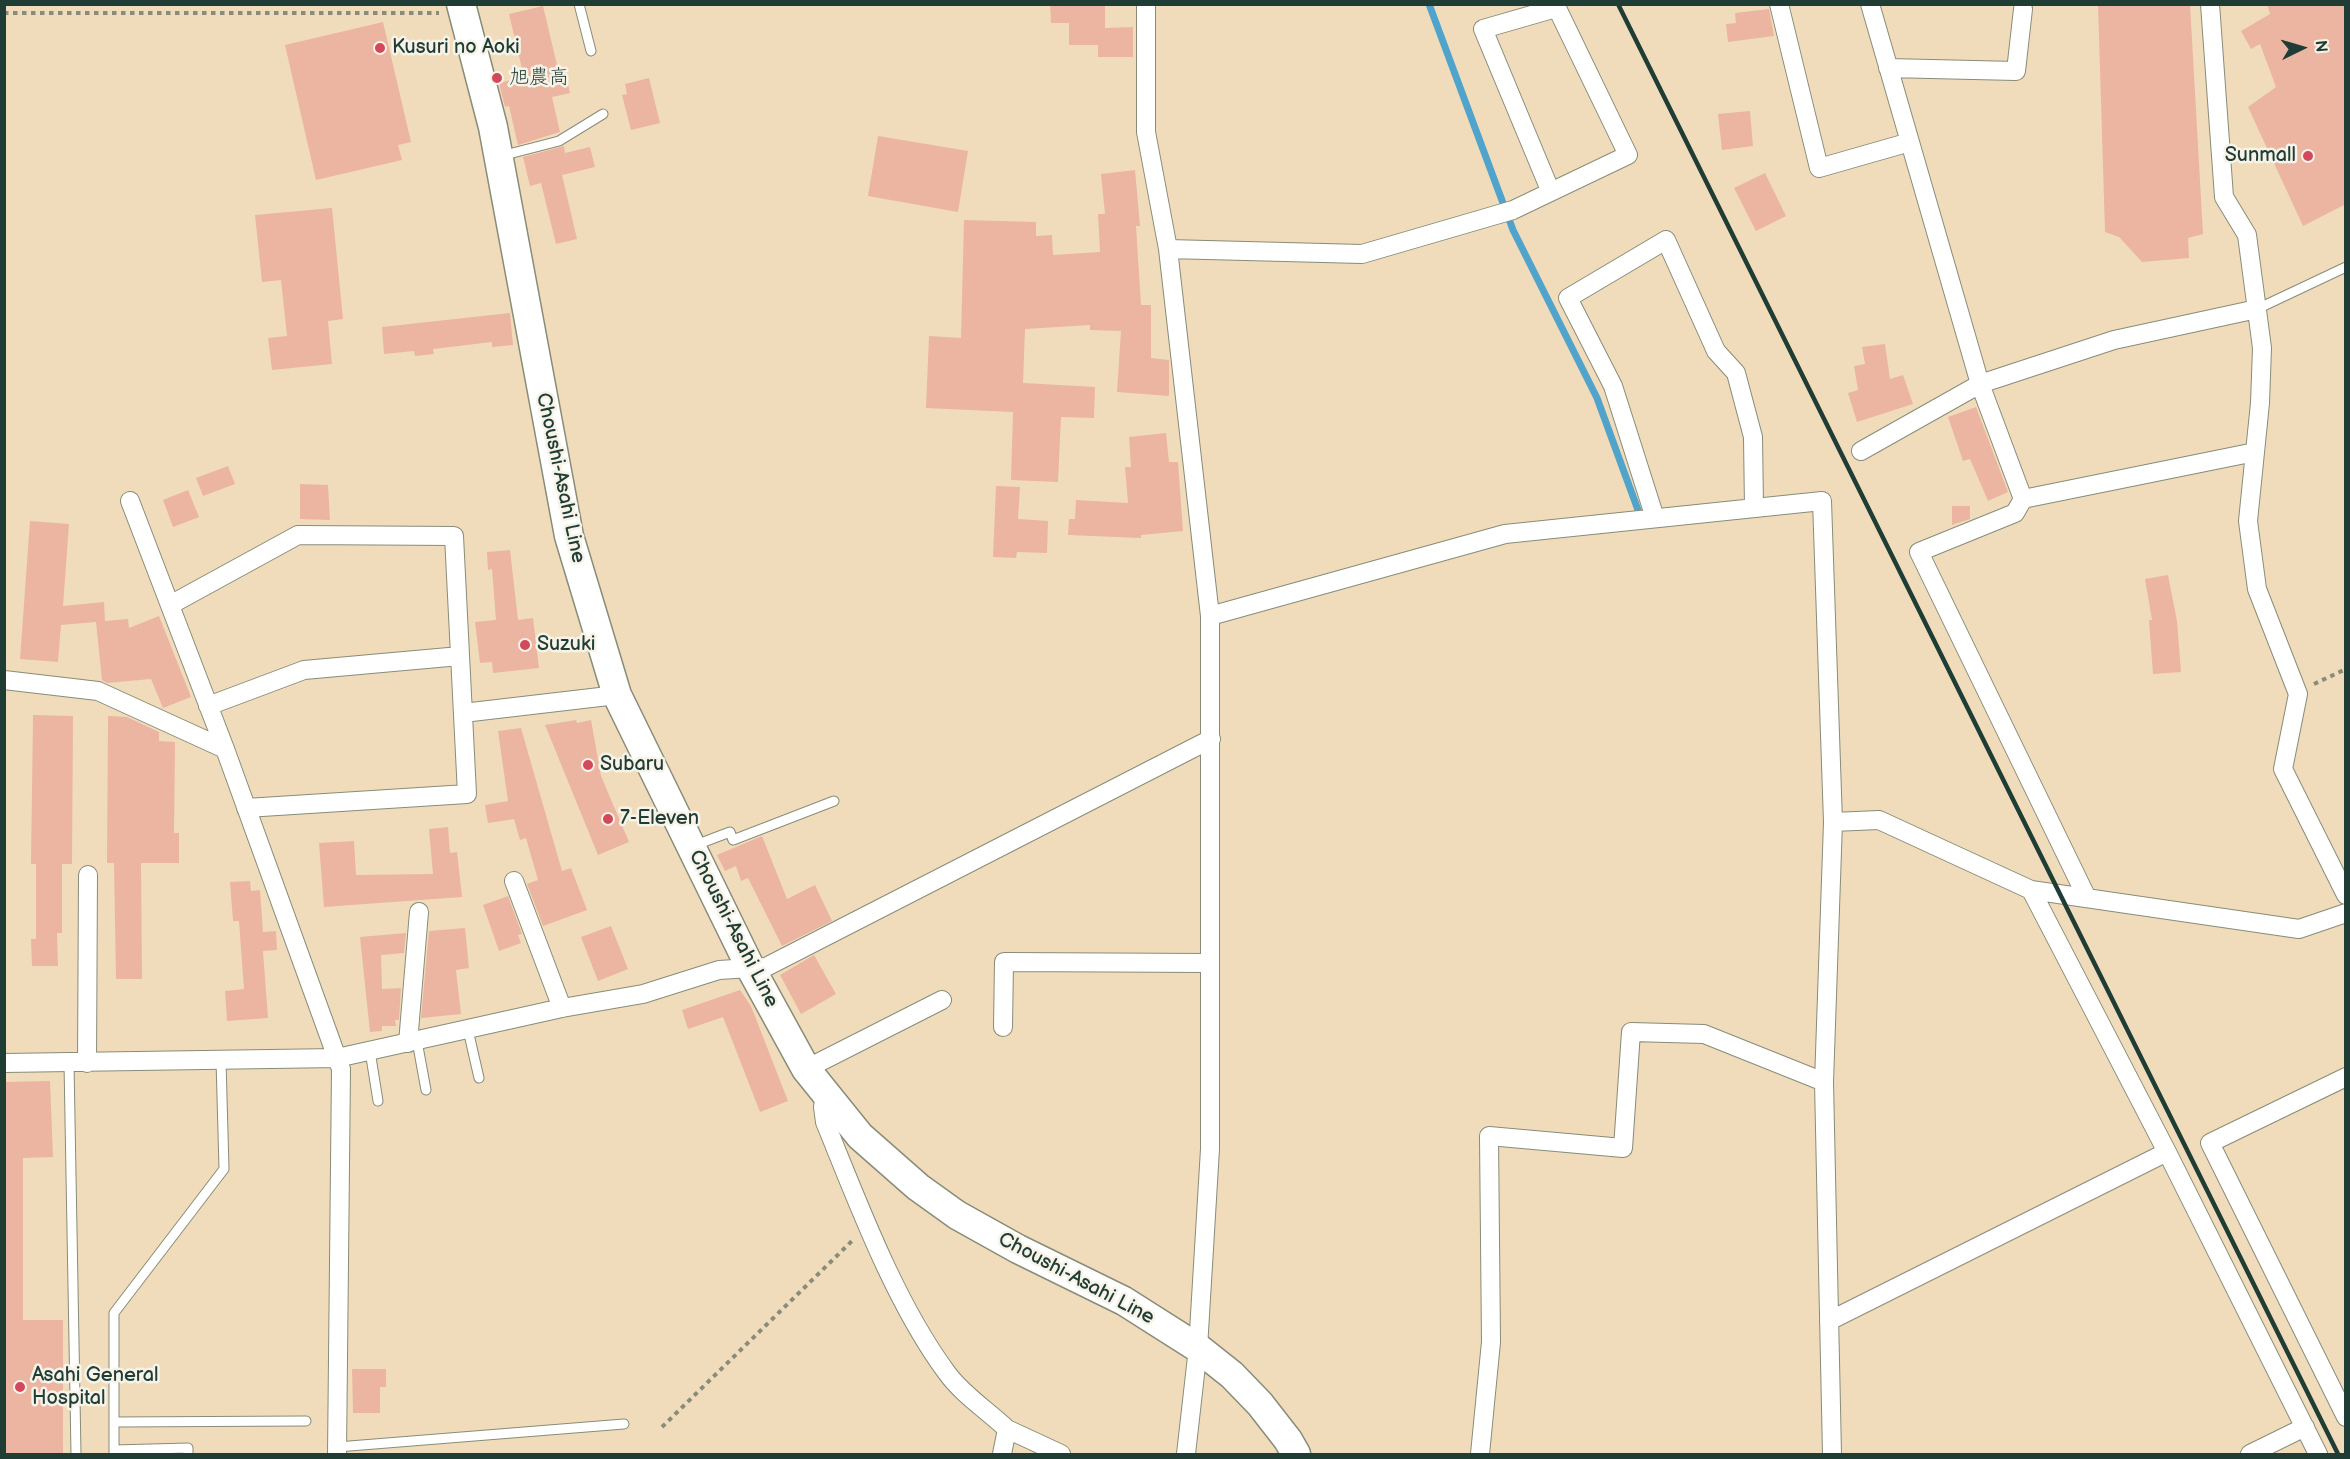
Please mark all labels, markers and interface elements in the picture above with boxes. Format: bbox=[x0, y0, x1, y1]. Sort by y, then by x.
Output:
north arrow bbox=[2272, 18, 2332, 78]
place label: Kusuri no Aoki bbox=[392, 36, 520, 60]
text: N bbox=[2310, 40, 2330, 53]
marker: Kusuri no Aoki bbox=[373, 41, 387, 55]
place label: 旭農高 bbox=[509, 66, 569, 90]
marker: 旭農高 bbox=[490, 71, 504, 85]
place label: Sunmall bbox=[2225, 144, 2296, 168]
marker: Sunmall bbox=[2301, 149, 2315, 163]
street label: Choushi-Asahi Line bbox=[530, 391, 590, 565]
place label: Suzuki bbox=[537, 633, 595, 657]
marker: Suzuki bbox=[518, 638, 532, 652]
place label: Subaru bbox=[600, 753, 664, 777]
marker: Subaru bbox=[581, 758, 595, 772]
place label: 7-Eleven bbox=[620, 807, 699, 831]
marker: 7-Eleven bbox=[601, 812, 615, 826]
street label: Choushi-Asahi Line bbox=[683, 846, 783, 1012]
street label: Choushi-Asahi Line bbox=[994, 1228, 1158, 1330]
place label: Asahi General Hospital bbox=[32, 1364, 158, 1411]
marker: Asahi General Hospital bbox=[13, 1380, 27, 1394]

